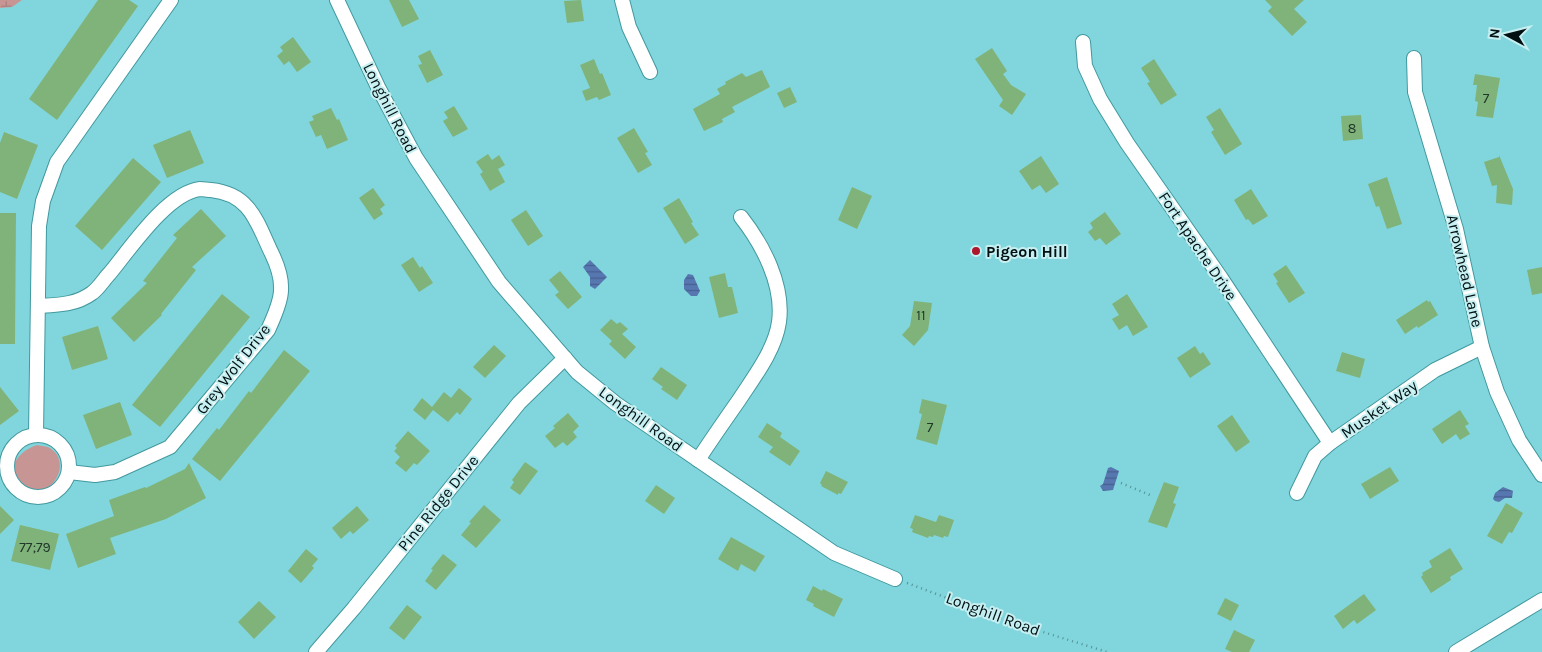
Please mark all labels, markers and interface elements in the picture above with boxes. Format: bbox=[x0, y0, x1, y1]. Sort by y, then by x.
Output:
north arrow bbox=[1482, 10, 1532, 60]
text: N bbox=[1486, 27, 1504, 39]
street label: Longhill Road bbox=[359, 60, 421, 156]
house number: 7 bbox=[1483, 90, 1490, 107]
house number: 8 bbox=[1348, 120, 1356, 137]
street label: Fort Apache Drive bbox=[1155, 188, 1241, 304]
street label: Arrowhead Lane bbox=[1443, 213, 1487, 329]
place label: Pigeon Hill bbox=[986, 242, 1068, 261]
marker: Pigeon Hill bbox=[970, 245, 982, 257]
house number: 11 bbox=[916, 307, 926, 324]
street label: Grey Wolf Drive bbox=[192, 320, 274, 418]
street label: Musket Way bbox=[1337, 375, 1421, 442]
street label: Longhill Road bbox=[595, 382, 687, 456]
house number: 7 bbox=[927, 419, 934, 436]
street label: Pine Ridge Drive bbox=[394, 451, 482, 555]
house number: 77;79 bbox=[19, 539, 51, 556]
street label: Longhill Road bbox=[943, 588, 1043, 640]

